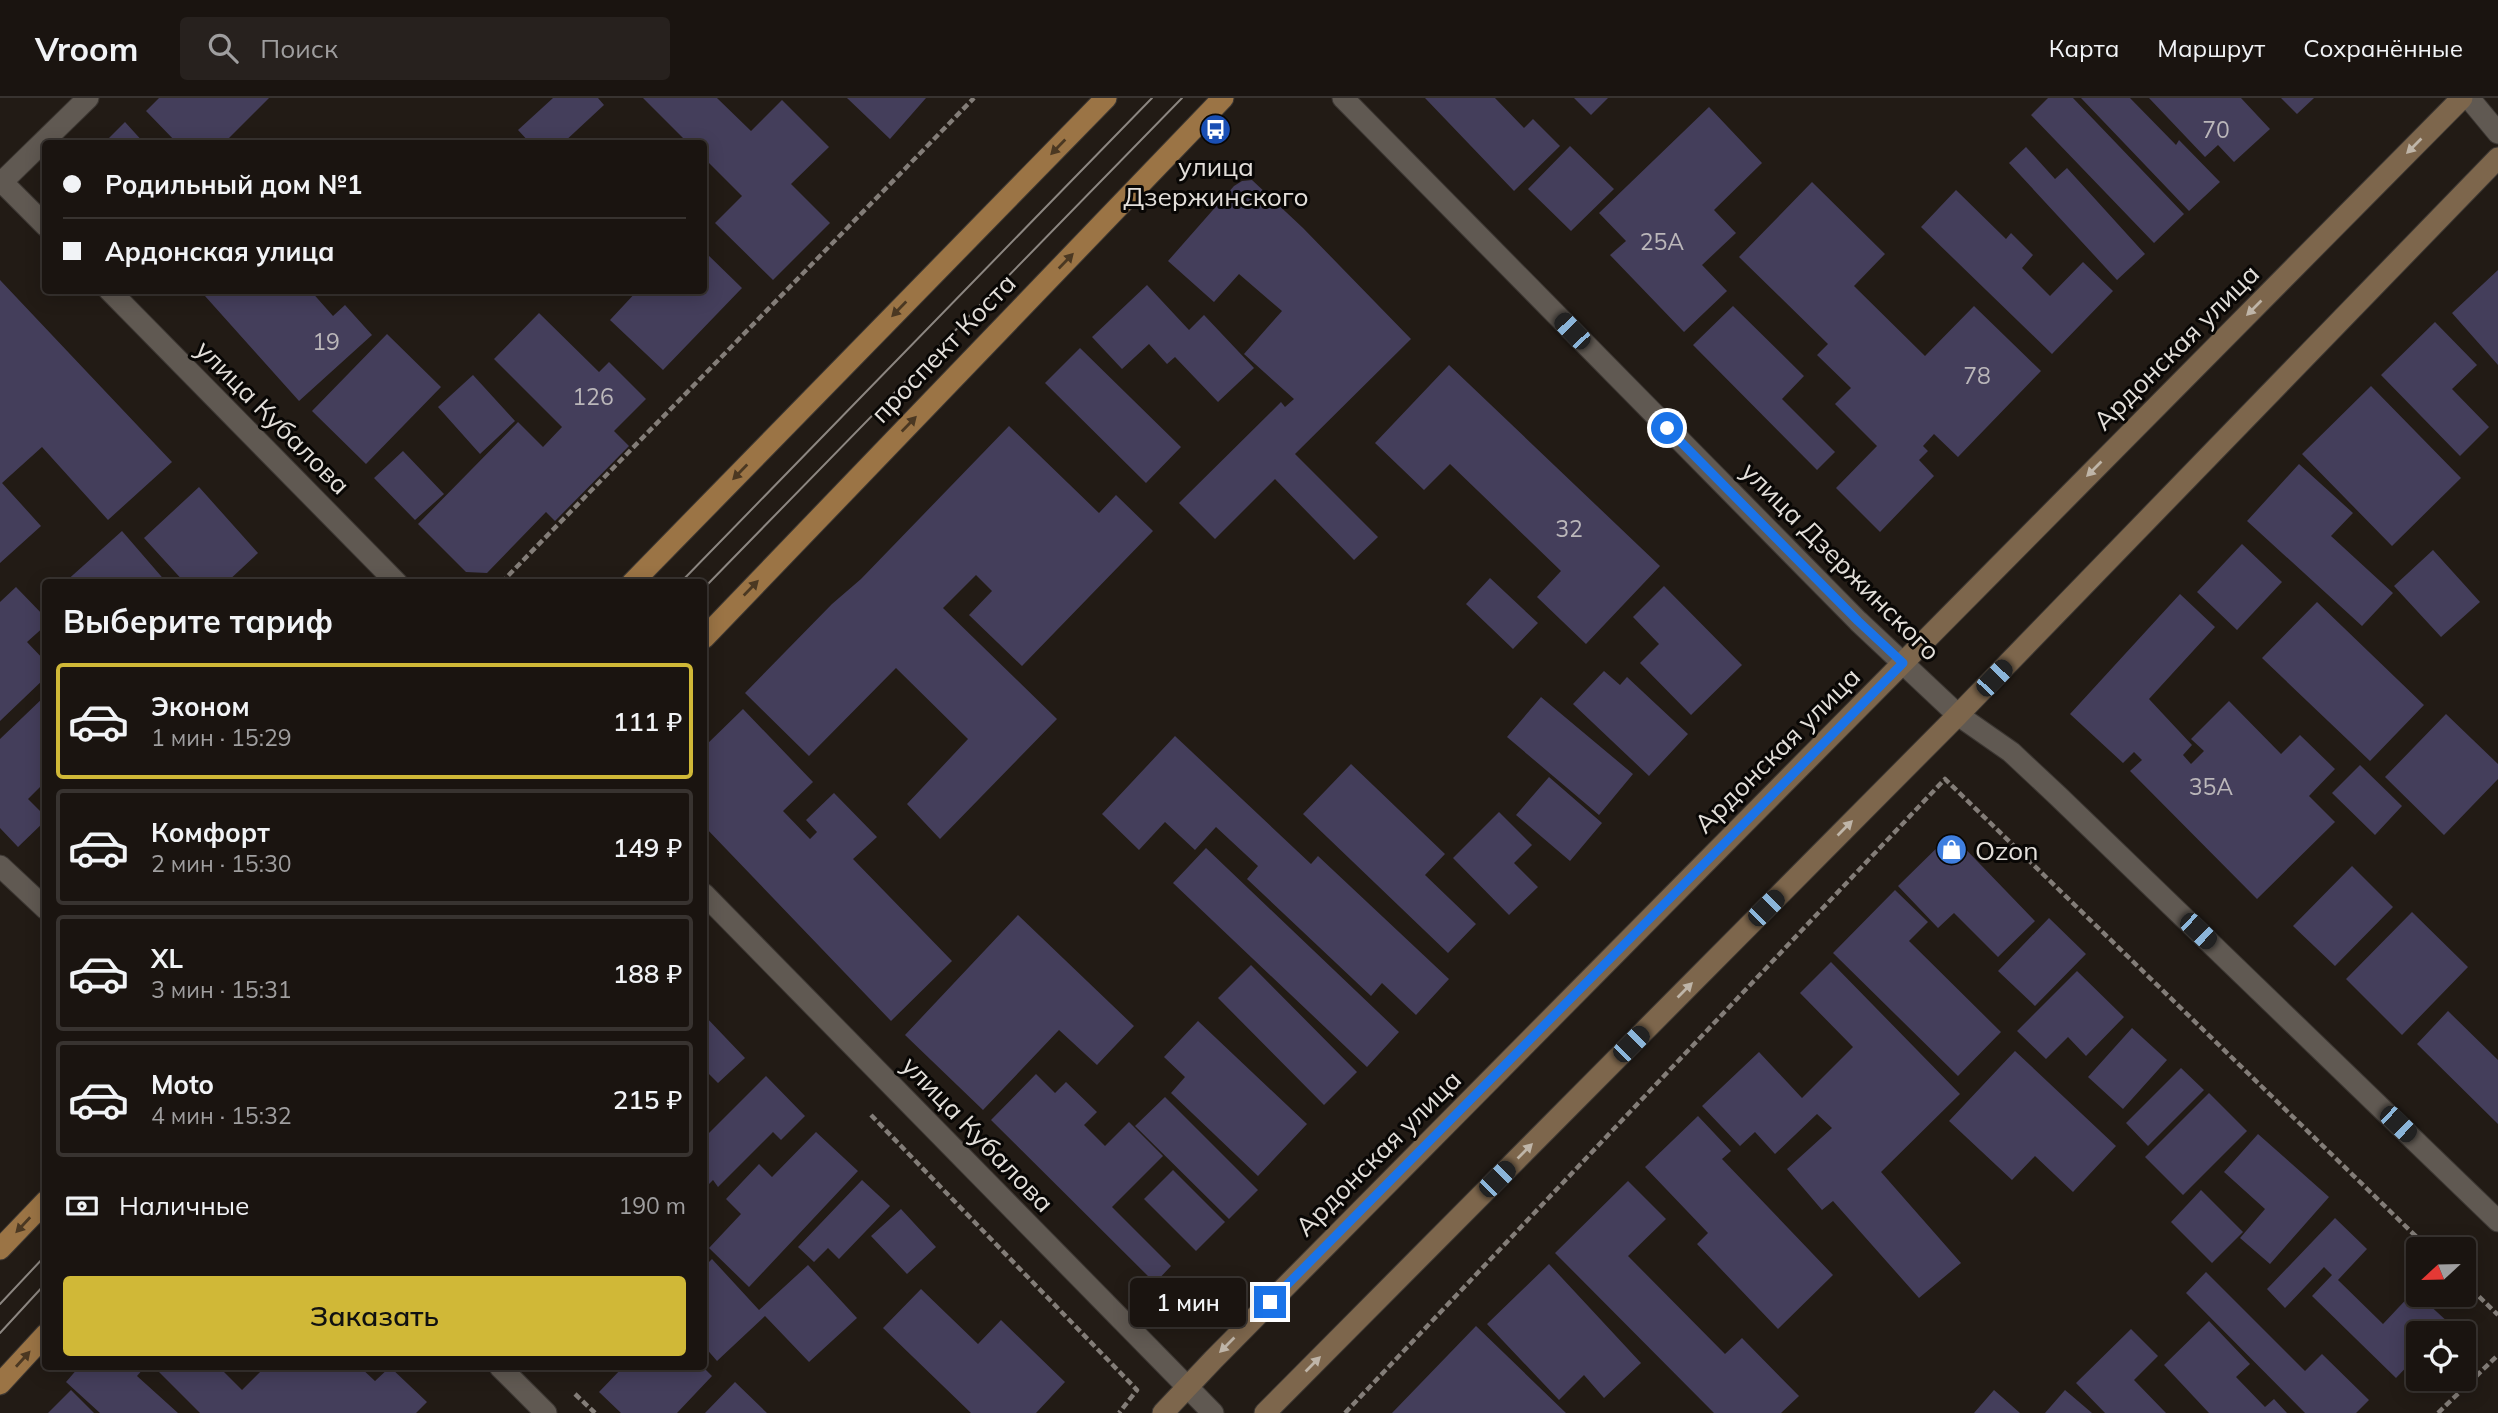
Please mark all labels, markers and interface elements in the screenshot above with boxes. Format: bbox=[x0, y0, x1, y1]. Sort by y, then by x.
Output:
search box bbox=[180, 17, 670, 80]
text: Vroom bbox=[35, 28, 138, 69]
icon: search bbox=[204, 29, 242, 67]
text: Поиск bbox=[260, 32, 338, 65]
text: Карта bbox=[2049, 33, 2119, 63]
text: Маршрут bbox=[2157, 33, 2265, 63]
text: Сохранённые bbox=[2303, 33, 2463, 63]
bus stop icon: улица Дзержинского bbox=[1199, 113, 1233, 147]
house number: 70 bbox=[2202, 115, 2230, 144]
one-way arrow bbox=[1051, 138, 1067, 155]
one-way arrow bbox=[2406, 138, 2423, 155]
place label: улица Дзержинского bbox=[1123, 150, 1309, 213]
text: Родильный дом №1 bbox=[105, 168, 362, 201]
house number: 25А bbox=[1640, 227, 1684, 256]
text: Ардонская улица bbox=[105, 235, 335, 268]
one-way arrow bbox=[1058, 252, 1075, 269]
street label: Ардонская улица bbox=[2086, 257, 2266, 437]
street label: проспект Коста bbox=[863, 266, 1023, 430]
one-way arrow bbox=[2246, 300, 2262, 316]
one-way arrow bbox=[891, 301, 908, 318]
car bbox=[1550, 309, 1595, 353]
house number: 19 bbox=[312, 327, 340, 356]
street label: улица Кубалова bbox=[189, 333, 357, 501]
house number: 78 bbox=[1963, 361, 1991, 390]
house number: 126 bbox=[572, 382, 614, 411]
route start bbox=[1651, 412, 1683, 444]
one-way arrow bbox=[900, 416, 917, 433]
street label: улица Дзержинского bbox=[1735, 455, 1947, 667]
one-way arrow bbox=[2085, 461, 2102, 478]
one-way arrow bbox=[733, 463, 749, 480]
house number: 32 bbox=[1555, 514, 1583, 543]
one-way arrow bbox=[742, 580, 759, 597]
text: Выберите тариф bbox=[63, 601, 333, 641]
car bbox=[1972, 656, 2017, 700]
street label: Ардонская улица bbox=[1687, 660, 1867, 840]
icon: car bbox=[67, 690, 130, 753]
text: Эконом bbox=[151, 690, 250, 723]
text: 111 ₽ bbox=[613, 705, 682, 738]
text: 1 мин · 15:29 bbox=[151, 723, 291, 752]
house number: 35А bbox=[2189, 772, 2233, 801]
icon: car bbox=[67, 816, 130, 879]
text: Комфорт bbox=[151, 816, 270, 849]
one-way arrow bbox=[1837, 820, 1853, 837]
text: 149 ₽ bbox=[613, 831, 682, 864]
shop icon: Ozon bbox=[1935, 833, 1969, 867]
place label: Ozon bbox=[1975, 834, 2038, 867]
text: 2 мин · 15:30 bbox=[151, 849, 291, 878]
car bbox=[1744, 886, 1789, 930]
car bbox=[2176, 909, 2221, 953]
icon: car bbox=[67, 942, 130, 1005]
text: XL bbox=[151, 942, 183, 975]
text: 188 ₽ bbox=[613, 957, 682, 990]
text: 3 мин · 15:31 bbox=[151, 975, 291, 1004]
one-way arrow bbox=[1676, 982, 1693, 998]
car bbox=[1609, 1022, 1654, 1066]
street label: улица Кубалова bbox=[895, 1049, 1061, 1219]
street label: Ардонская улица bbox=[1288, 1063, 1468, 1243]
icon: car bbox=[67, 1068, 130, 1131]
text: Moto bbox=[151, 1068, 214, 1101]
text: 215 ₽ bbox=[613, 1083, 682, 1116]
text: 4 мин · 15:32 bbox=[151, 1101, 291, 1130]
car bbox=[2376, 1102, 2421, 1146]
one-way arrow bbox=[1516, 1143, 1532, 1160]
car bbox=[1475, 1157, 1520, 1201]
icon: cash bbox=[63, 1187, 101, 1225]
text: Наличные bbox=[119, 1189, 249, 1222]
text: 190 m bbox=[618, 1191, 686, 1220]
one-way arrow bbox=[15, 1216, 31, 1233]
north arrow bbox=[2406, 1237, 2476, 1307]
map controls bbox=[2406, 1237, 2476, 1391]
button: Заказать bbox=[63, 1276, 686, 1356]
callout: 1 мин bbox=[1130, 1278, 1246, 1326]
route end bbox=[1254, 1286, 1286, 1318]
text: 1 мин bbox=[1156, 1288, 1220, 1317]
button: locate bbox=[2406, 1321, 2476, 1391]
one-way arrow bbox=[1219, 1337, 1236, 1354]
one-way arrow bbox=[15, 1350, 31, 1368]
one-way arrow bbox=[1304, 1356, 1321, 1373]

